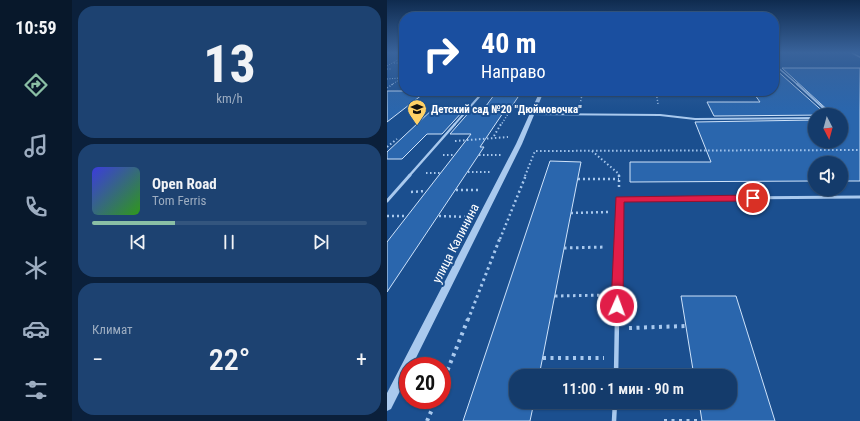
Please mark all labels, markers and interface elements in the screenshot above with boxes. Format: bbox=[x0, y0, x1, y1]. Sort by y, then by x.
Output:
text: 10:59 bbox=[15, 17, 57, 38]
text: 40 m bbox=[481, 27, 537, 60]
icon: right bbox=[415, 28, 467, 80]
text: 13 bbox=[203, 34, 256, 95]
text: Направо bbox=[481, 61, 546, 82]
icon: directions bbox=[22, 71, 50, 99]
text: km/h bbox=[216, 91, 243, 106]
school or university icon: Детский сад №20 "Дюймовочка" bbox=[406, 98, 428, 126]
place label: Детский сад №20 "Дюймовочка" bbox=[431, 103, 582, 116]
north arrow bbox=[808, 108, 848, 148]
map controls bbox=[808, 108, 848, 196]
icon: music bbox=[22, 132, 50, 160]
button: sound bbox=[808, 156, 848, 196]
text: Open Road bbox=[152, 175, 217, 193]
pin bbox=[736, 181, 770, 215]
icon: arrive bbox=[742, 187, 764, 209]
icon: phone bbox=[22, 193, 50, 221]
text: Tom Ferris bbox=[152, 193, 206, 208]
street label: улица Калинина bbox=[429, 201, 482, 286]
icon: previous bbox=[127, 231, 149, 253]
icon: pause bbox=[218, 231, 240, 253]
icon: next bbox=[310, 231, 332, 253]
icon: climate bbox=[22, 254, 50, 282]
position arrow bbox=[596, 285, 638, 327]
icon: car bbox=[22, 315, 50, 343]
text: Климат bbox=[92, 322, 133, 337]
text: 22° bbox=[209, 342, 250, 377]
text: − bbox=[92, 347, 103, 372]
text: + bbox=[356, 347, 367, 372]
speed limit sign: 20 bbox=[399, 357, 451, 409]
icon: filters bbox=[22, 376, 50, 404]
text: 11:00 · 1 мин · 90 m bbox=[562, 380, 684, 398]

